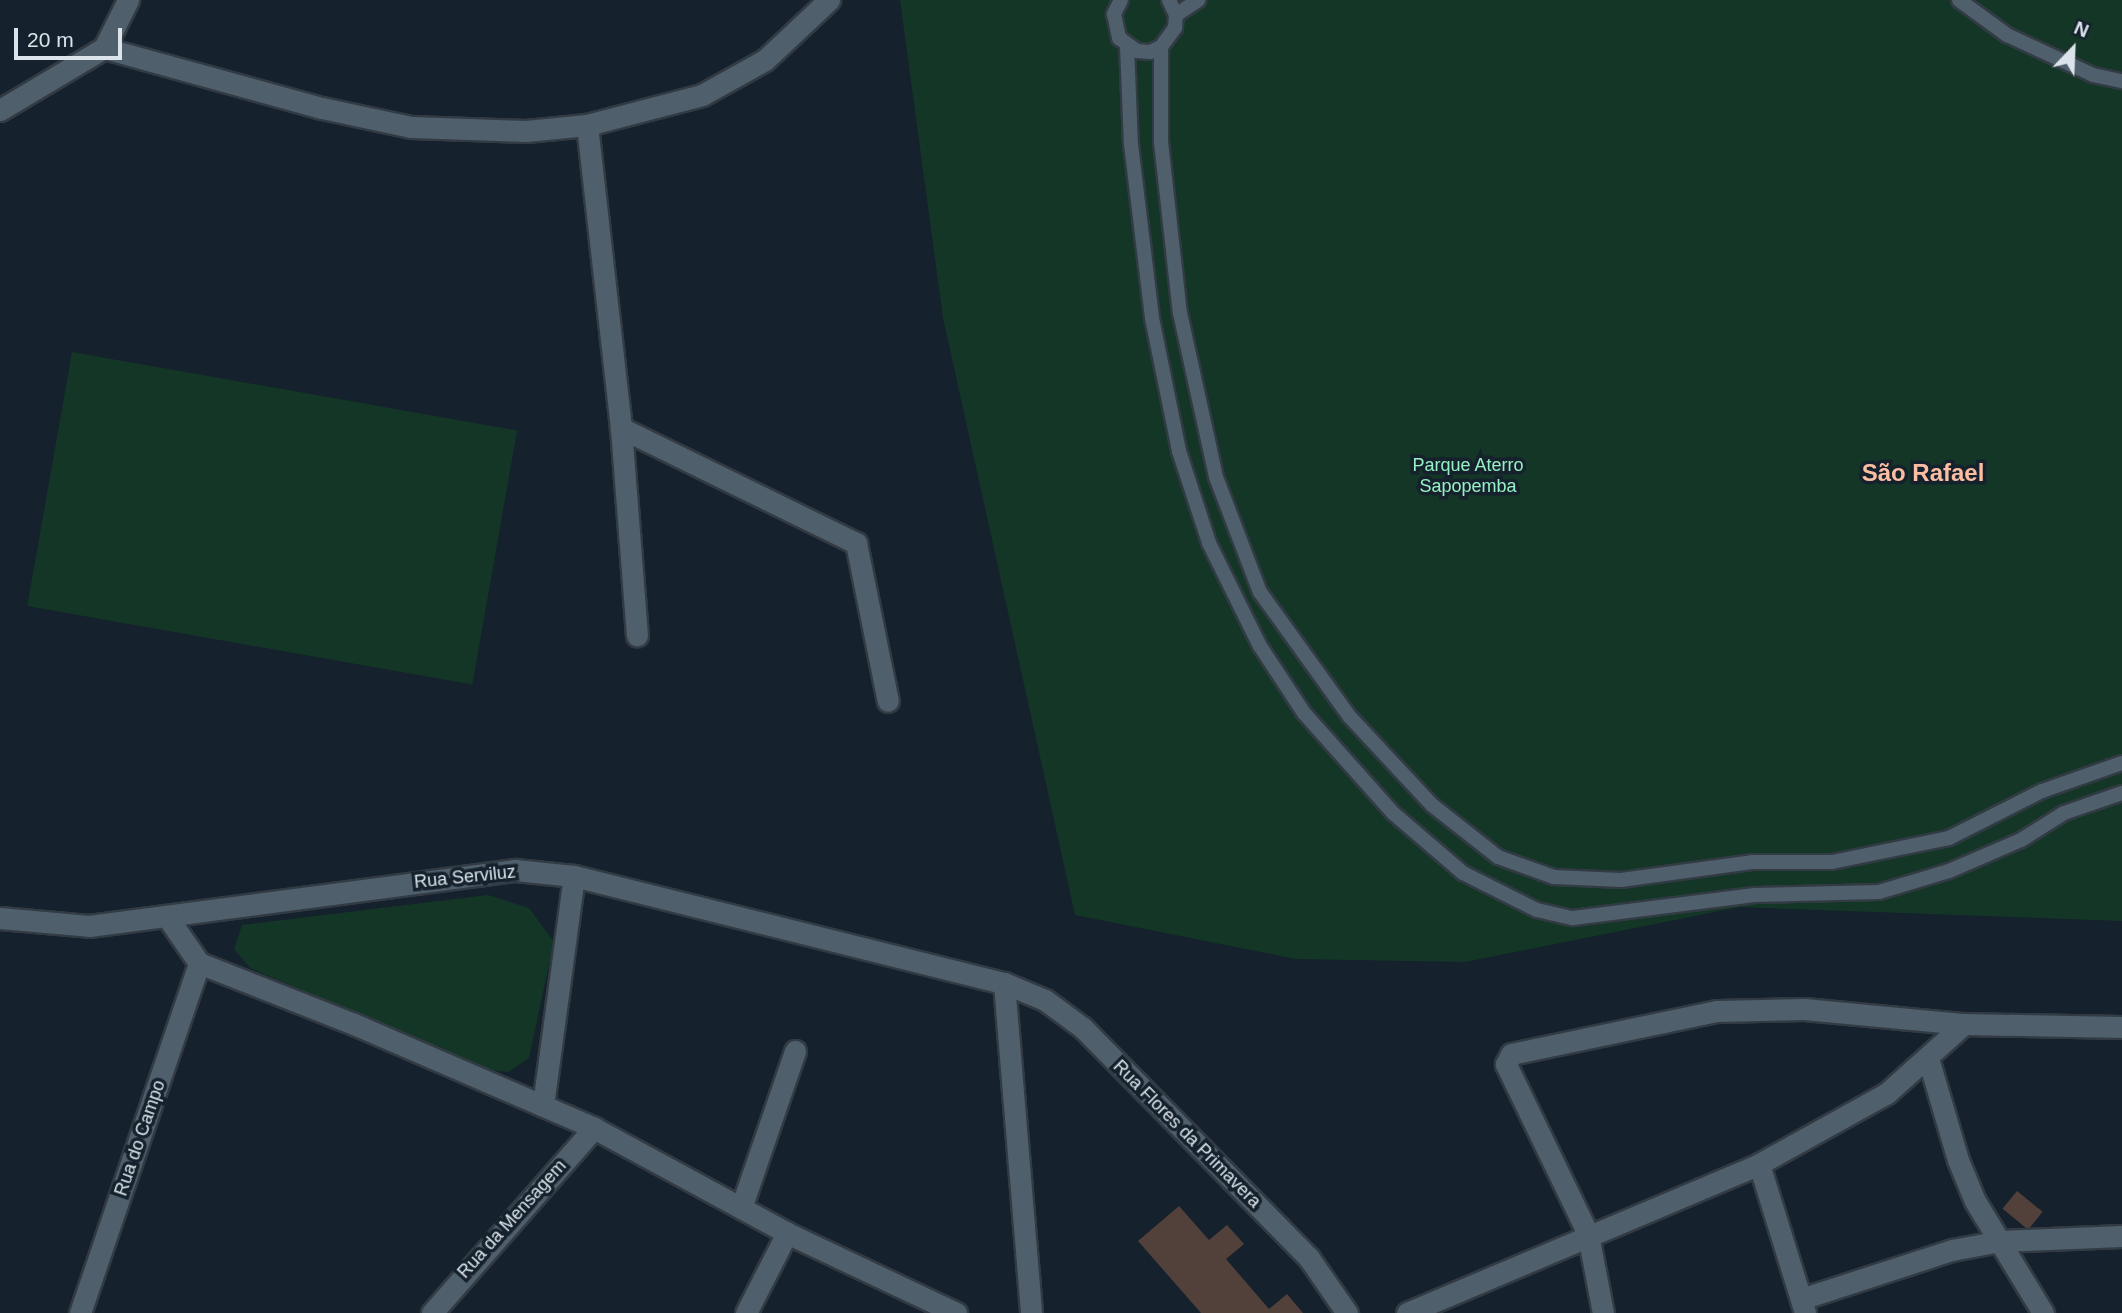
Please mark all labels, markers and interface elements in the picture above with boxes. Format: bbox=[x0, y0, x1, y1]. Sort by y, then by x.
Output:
scale bar bbox=[18, 14, 126, 58]
north arrow bbox=[2038, 14, 2108, 84]
text: N bbox=[2071, 17, 2092, 42]
text: 20 m bbox=[27, 28, 74, 51]
park label: Parque Aterro Sapopemba bbox=[1412, 455, 1524, 498]
district label: São Rafael bbox=[1862, 459, 1984, 487]
street label: Rua Serviluz bbox=[413, 861, 517, 893]
street label: Rua Flores da Primavera bbox=[1109, 1056, 1265, 1212]
street label: Rua do Campo bbox=[110, 1077, 170, 1199]
street label: Rua da Mensagem bbox=[453, 1155, 571, 1283]

